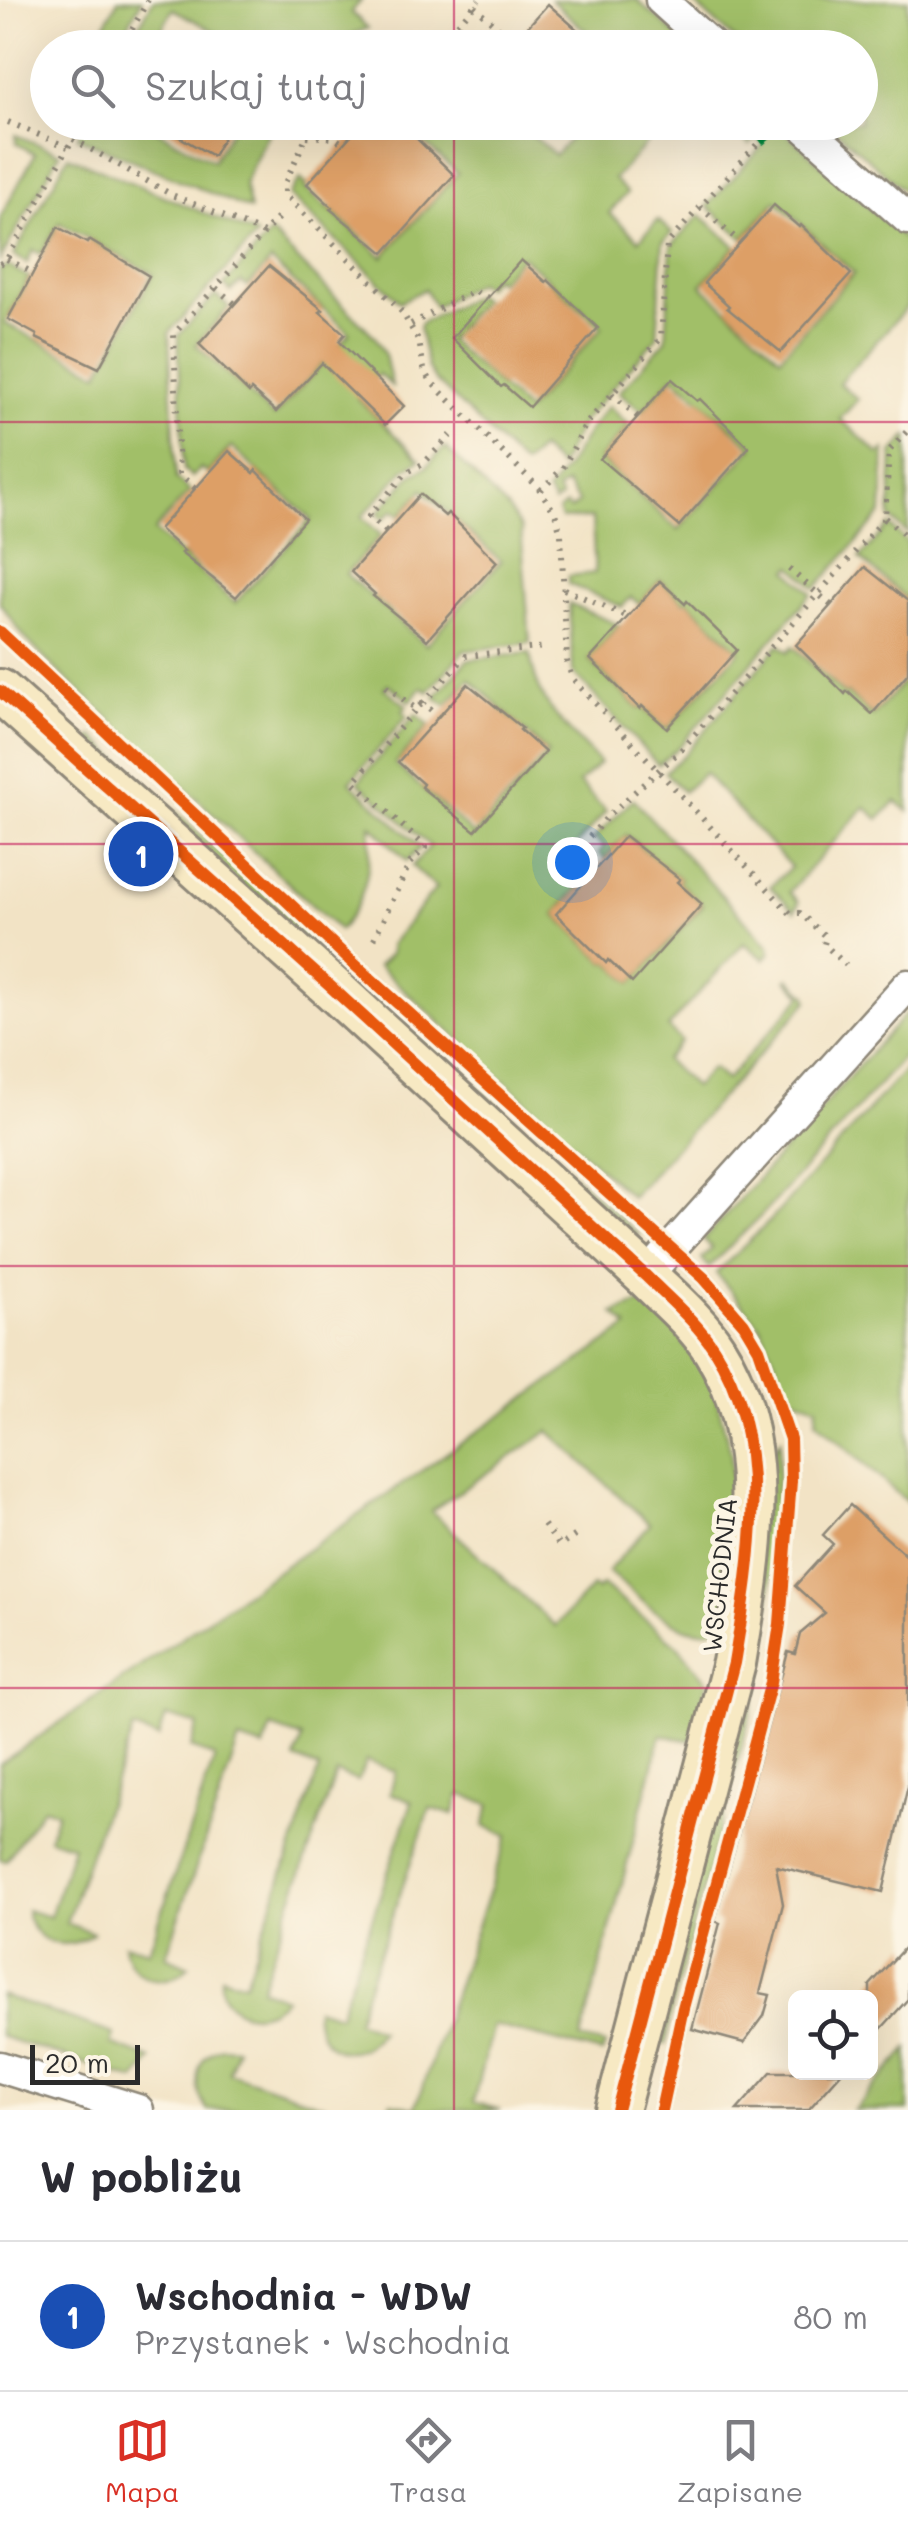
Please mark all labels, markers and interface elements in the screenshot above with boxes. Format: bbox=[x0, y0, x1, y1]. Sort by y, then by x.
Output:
search box bbox=[30, 30, 878, 140]
icon: search bbox=[65, 58, 120, 113]
text: Szukaj tutaj bbox=[145, 60, 368, 110]
pin: 1 bbox=[108, 816, 174, 892]
your location bbox=[547, 837, 598, 888]
street label: WSCHODNIA bbox=[695, 1496, 743, 1654]
map controls bbox=[788, 1990, 878, 2080]
button: locate bbox=[788, 1990, 878, 2080]
scale bar bbox=[30, 2040, 140, 2084]
text: 20 m bbox=[45, 2044, 109, 2080]
text: W pobliżu bbox=[40, 2148, 243, 2203]
text: Wschodnia - WDW bbox=[135, 2270, 472, 2320]
text: 1 bbox=[65, 2295, 80, 2337]
text: 80 m bbox=[793, 2295, 868, 2337]
text: Przystanek · Wschodnia bbox=[135, 2320, 511, 2362]
tab: Mapa bbox=[105, 2413, 179, 2509]
tab: Trasa bbox=[389, 2413, 467, 2509]
tab: Zapisane bbox=[677, 2413, 803, 2509]

